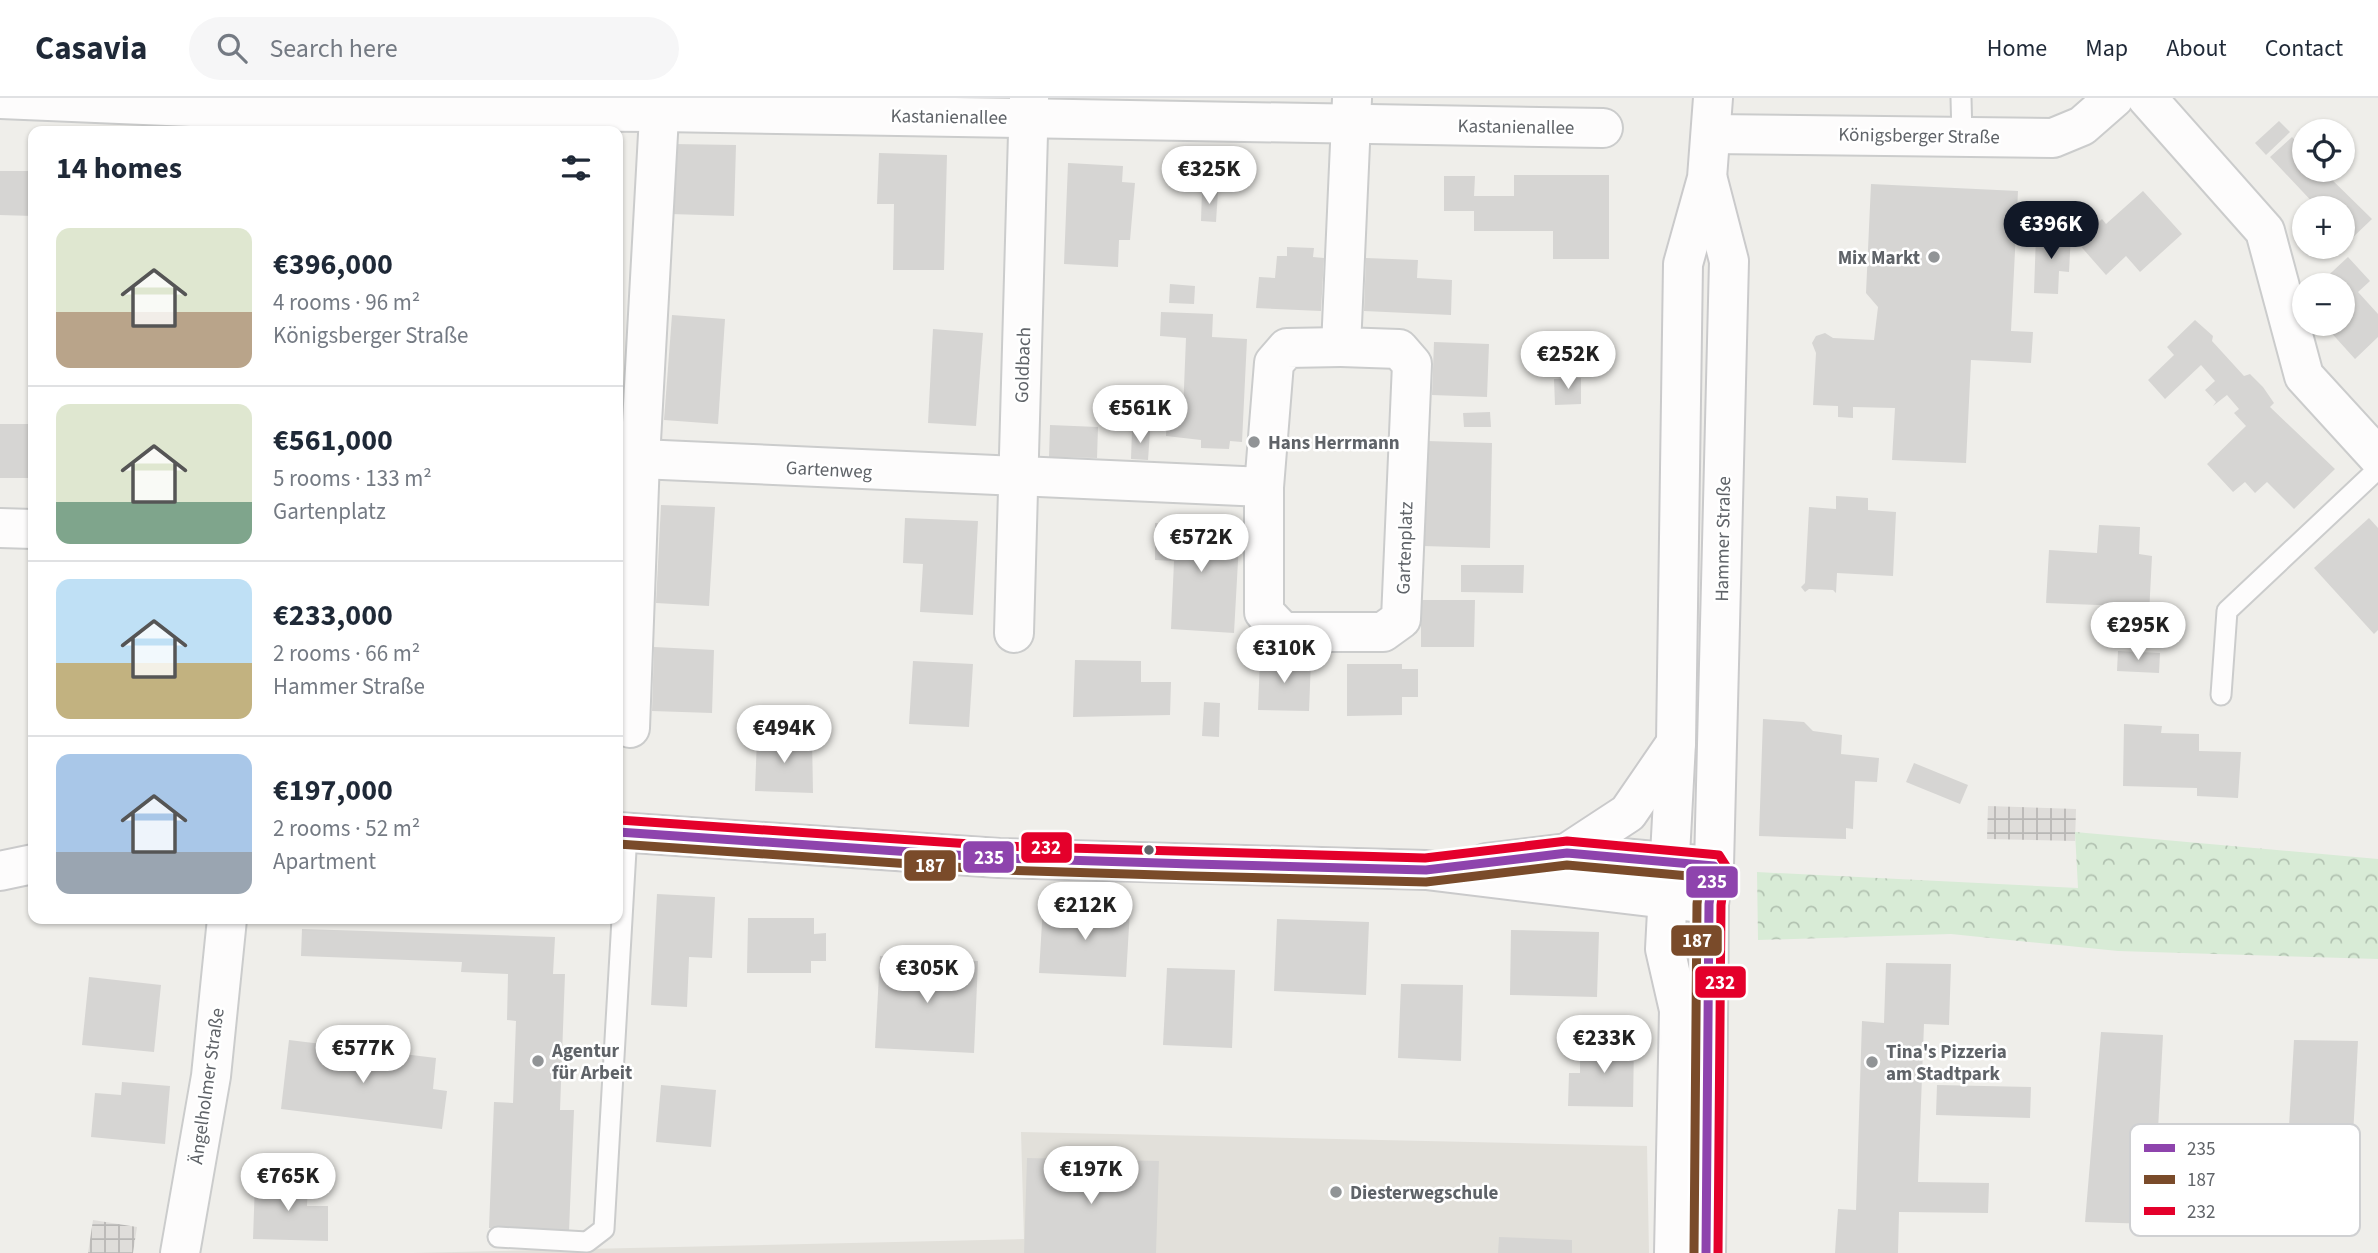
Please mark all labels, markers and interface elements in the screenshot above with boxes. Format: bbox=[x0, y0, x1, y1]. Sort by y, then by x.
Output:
search box bbox=[189, 17, 679, 80]
text: Casavia bbox=[35, 25, 147, 72]
icon: search bbox=[213, 29, 251, 67]
text: Search here bbox=[269, 30, 398, 67]
text: Home bbox=[1987, 31, 2047, 66]
text: Map bbox=[2085, 31, 2128, 66]
text: About bbox=[2166, 31, 2227, 66]
text: Contact bbox=[2265, 31, 2343, 66]
street label: Kastanienallee bbox=[890, 103, 1008, 132]
street label: Kastanienallee bbox=[1457, 113, 1575, 142]
map controls bbox=[2292, 119, 2355, 336]
button: locate bbox=[2292, 119, 2355, 182]
street label: Königsberger Straße bbox=[1838, 122, 2000, 151]
pin: €325K bbox=[1160, 146, 1258, 206]
text: 14 homes bbox=[56, 147, 182, 190]
icon: filters bbox=[557, 149, 595, 187]
text: €325K bbox=[1178, 152, 1240, 185]
button: + bbox=[2292, 196, 2355, 259]
pin: €396K bbox=[2002, 202, 2100, 261]
text: €396K bbox=[2020, 207, 2082, 240]
text: €396,000 bbox=[273, 243, 393, 286]
place label: Mix Markt bbox=[1838, 245, 1920, 272]
marker: Mix Markt bbox=[1926, 249, 1942, 265]
icon: home bbox=[112, 256, 196, 340]
button: − bbox=[2292, 273, 2355, 336]
text: 4 rooms · 96 m² bbox=[273, 286, 420, 319]
text: Königsberger Straße bbox=[273, 319, 468, 352]
street label: Goldbach bbox=[1009, 326, 1038, 404]
pin: €252K bbox=[1519, 331, 1617, 391]
text: €252K bbox=[1537, 337, 1599, 370]
pin: €561K bbox=[1091, 386, 1189, 445]
text: €561K bbox=[1109, 391, 1171, 424]
text: €561,000 bbox=[273, 419, 393, 462]
place label: Hans Herrmann bbox=[1268, 430, 1400, 457]
icon: home bbox=[112, 432, 196, 516]
marker: Hans Herrmann bbox=[1246, 434, 1262, 450]
street label: Gartenweg bbox=[785, 455, 873, 486]
text: 5 rooms · 133 m² bbox=[273, 462, 432, 495]
street label: Hammer Straße bbox=[1709, 476, 1738, 602]
text: Gartenplatz bbox=[273, 495, 386, 528]
street label: Gartenplatz bbox=[1390, 501, 1421, 595]
pin: €572K bbox=[1152, 514, 1250, 574]
text: €572K bbox=[1170, 520, 1232, 553]
text: €233,000 bbox=[273, 594, 393, 637]
pin: €295K bbox=[2089, 602, 2187, 662]
icon: home bbox=[112, 607, 196, 691]
text: €295K bbox=[2107, 608, 2169, 641]
pin: €310K bbox=[1235, 626, 1333, 685]
text: €310K bbox=[1253, 631, 1315, 664]
text: 2 rooms · 66 m² bbox=[273, 637, 420, 670]
text: Hammer Straße bbox=[273, 670, 425, 703]
pin: €494K bbox=[735, 706, 833, 765]
text: €494K bbox=[753, 711, 815, 744]
text: €197,000 bbox=[273, 769, 393, 812]
icon: home bbox=[112, 782, 196, 866]
text: 2 rooms · 52 m² bbox=[273, 812, 420, 845]
line badge: 232 bbox=[1020, 831, 1073, 864]
text: 232 bbox=[1031, 835, 1061, 862]
line badge: 235 bbox=[962, 840, 1015, 874]
unlabelled marker bbox=[1142, 843, 1156, 857]
text: Apartment bbox=[273, 845, 376, 878]
text: 235 bbox=[974, 845, 1004, 872]
line badge: 187 bbox=[903, 849, 957, 882]
text: 187 bbox=[915, 853, 945, 880]
line badge: 235 bbox=[1685, 865, 1739, 899]
text: 235 bbox=[1697, 869, 1727, 896]
pin: €212K bbox=[1036, 882, 1134, 942]
text: €212K bbox=[1054, 888, 1116, 921]
line badge: 187 bbox=[1670, 924, 1723, 957]
text: 187 bbox=[1682, 928, 1712, 955]
pin: €305K bbox=[878, 946, 976, 1005]
text: €305K bbox=[896, 951, 958, 984]
line badge: 232 bbox=[1694, 965, 1747, 999]
text: 232 bbox=[1705, 970, 1735, 997]
street label: Ängelholmer Straße bbox=[183, 1006, 232, 1166]
pin: €233K bbox=[1555, 1016, 1653, 1075]
text: €233K bbox=[1573, 1021, 1635, 1054]
pin: €577K bbox=[314, 1026, 412, 1085]
text: €577K bbox=[332, 1031, 394, 1064]
place label: Agentur für Arbeit bbox=[551, 1038, 632, 1087]
place label: Tina's Pizzeria am Stadtpark bbox=[1886, 1039, 2007, 1088]
marker: Agentur für Arbeit bbox=[530, 1053, 546, 1069]
marker: Tina's Pizzeria am Stadtpark bbox=[1864, 1054, 1880, 1070]
legend bbox=[2130, 1124, 2360, 1236]
text: 235 bbox=[2187, 1136, 2215, 1163]
pin: €197K bbox=[1042, 1146, 1140, 1206]
text: €197K bbox=[1060, 1152, 1122, 1185]
pin: €765K bbox=[239, 1154, 337, 1213]
text: €765K bbox=[257, 1159, 319, 1192]
text: 187 bbox=[2187, 1167, 2215, 1194]
place label: Diesterwegschule bbox=[1350, 1180, 1498, 1207]
marker: Diesterwegschule bbox=[1328, 1184, 1344, 1200]
text: 232 bbox=[2187, 1199, 2215, 1226]

